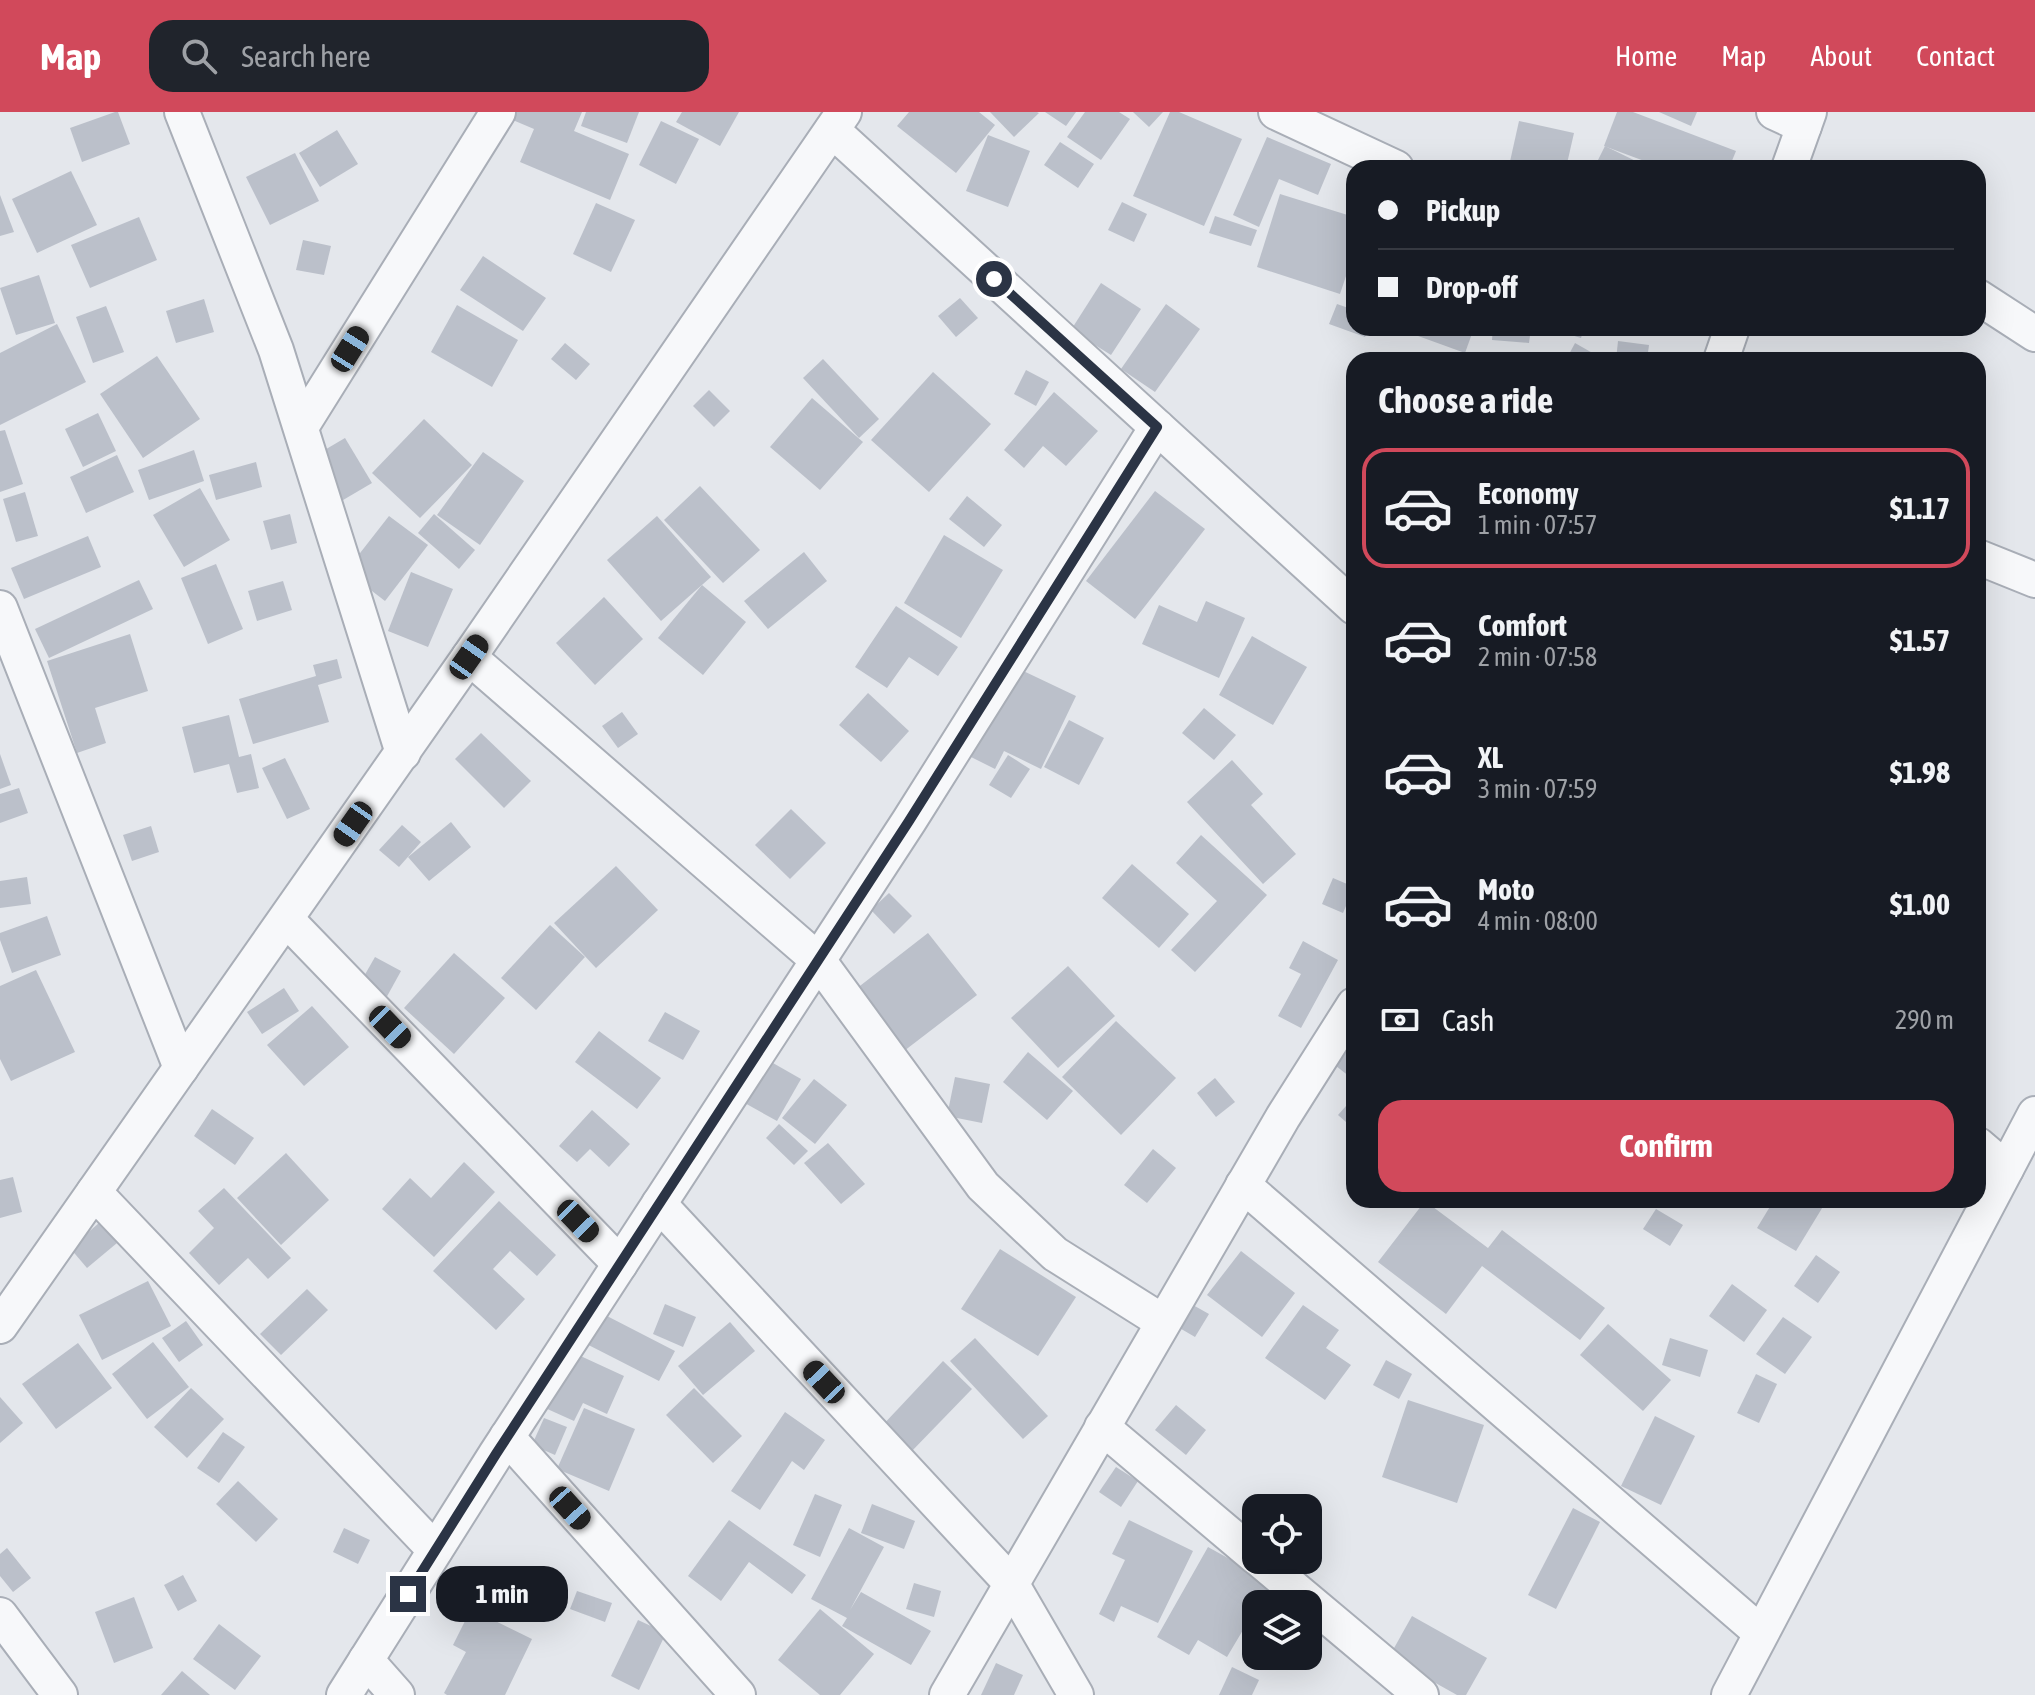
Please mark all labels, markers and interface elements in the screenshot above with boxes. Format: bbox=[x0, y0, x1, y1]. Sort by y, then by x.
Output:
search box bbox=[149, 20, 709, 92]
icon: search bbox=[177, 34, 221, 78]
text: Map bbox=[40, 35, 101, 78]
text: Search here bbox=[241, 39, 371, 73]
text: Home bbox=[1615, 40, 1677, 72]
text: Map bbox=[1721, 40, 1766, 72]
text: About bbox=[1810, 40, 1872, 72]
text: Contact bbox=[1916, 40, 1995, 72]
text: Pickup bbox=[1426, 193, 1500, 227]
route start bbox=[976, 261, 1012, 297]
text: Drop-off bbox=[1426, 270, 1518, 304]
car bbox=[327, 322, 373, 376]
text: Choose a ride bbox=[1378, 379, 1553, 421]
icon: car bbox=[1382, 472, 1454, 544]
text: Economy bbox=[1478, 476, 1579, 510]
text: $1.17 bbox=[1890, 491, 1950, 525]
text: 1 min · 07:57 bbox=[1478, 510, 1597, 540]
icon: car bbox=[1382, 604, 1454, 676]
text: Comfort bbox=[1478, 608, 1567, 642]
text: $1.57 bbox=[1890, 623, 1950, 657]
car bbox=[445, 630, 493, 684]
text: 2 min · 07:58 bbox=[1478, 642, 1597, 672]
icon: car bbox=[1382, 736, 1454, 808]
text: XL bbox=[1478, 740, 1503, 774]
text: $1.98 bbox=[1890, 755, 1950, 789]
text: 3 min · 07:59 bbox=[1478, 774, 1597, 804]
car bbox=[329, 797, 377, 851]
icon: car bbox=[1382, 868, 1454, 940]
text: Moto bbox=[1478, 872, 1535, 906]
text: $1.00 bbox=[1890, 887, 1950, 921]
text: 4 min · 08:00 bbox=[1478, 906, 1598, 936]
icon: cash bbox=[1378, 998, 1422, 1042]
car bbox=[365, 1001, 415, 1053]
text: Cash bbox=[1442, 1003, 1495, 1037]
text: 290 m bbox=[1895, 1005, 1954, 1035]
button: Confirm bbox=[1378, 1100, 1954, 1192]
car bbox=[553, 1195, 603, 1247]
car bbox=[799, 1356, 849, 1408]
car bbox=[545, 1482, 595, 1534]
map controls bbox=[1242, 1494, 1322, 1670]
button: locate bbox=[1242, 1494, 1322, 1574]
callout: 1 min bbox=[436, 1566, 568, 1622]
route end bbox=[390, 1576, 426, 1612]
text: 1 min bbox=[475, 1579, 529, 1609]
button: layers bbox=[1242, 1590, 1322, 1670]

